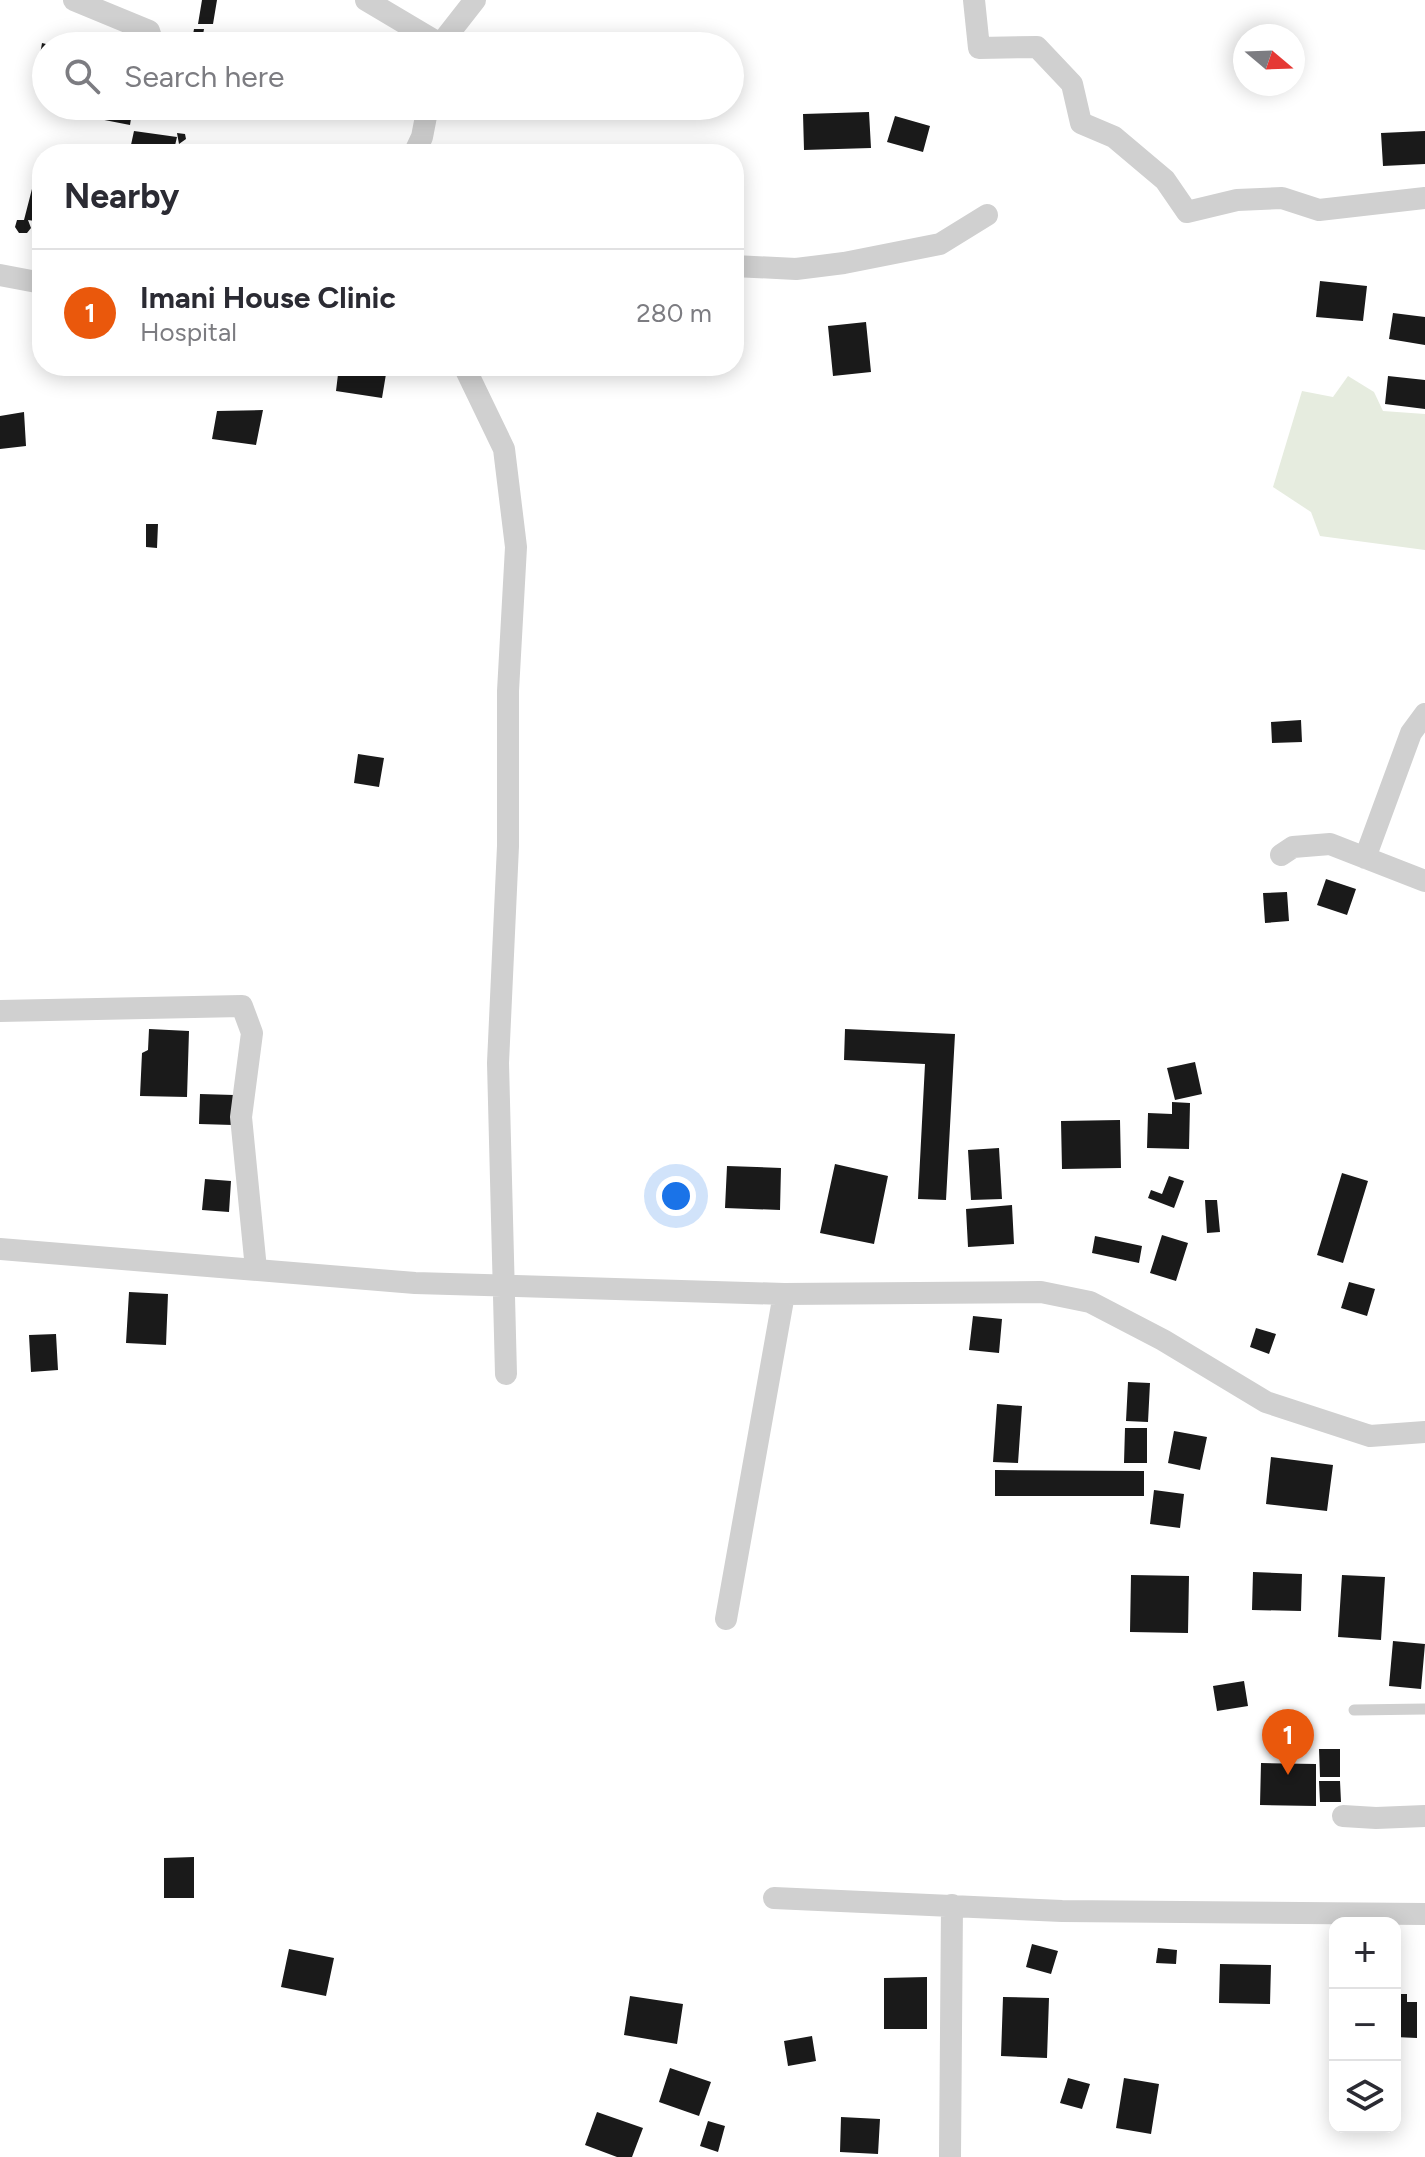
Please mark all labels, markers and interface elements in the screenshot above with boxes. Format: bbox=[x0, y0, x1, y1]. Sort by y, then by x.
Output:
north arrow bbox=[1233, 24, 1305, 96]
search box bbox=[32, 32, 744, 120]
icon: search bbox=[60, 54, 104, 98]
text: Search here bbox=[124, 58, 284, 95]
text: Nearby bbox=[64, 176, 179, 217]
text: Imani House Clinic bbox=[140, 279, 396, 316]
text: 1 bbox=[85, 297, 95, 329]
text: 280 m bbox=[636, 297, 712, 329]
text: Hospital bbox=[140, 316, 237, 348]
your location bbox=[656, 1176, 696, 1216]
pin: 1 bbox=[1262, 1709, 1314, 1775]
map controls bbox=[1329, 1917, 1401, 2133]
button: + bbox=[1329, 1917, 1401, 1989]
button: − bbox=[1329, 1989, 1401, 2061]
button: layers bbox=[1329, 2061, 1401, 2133]

